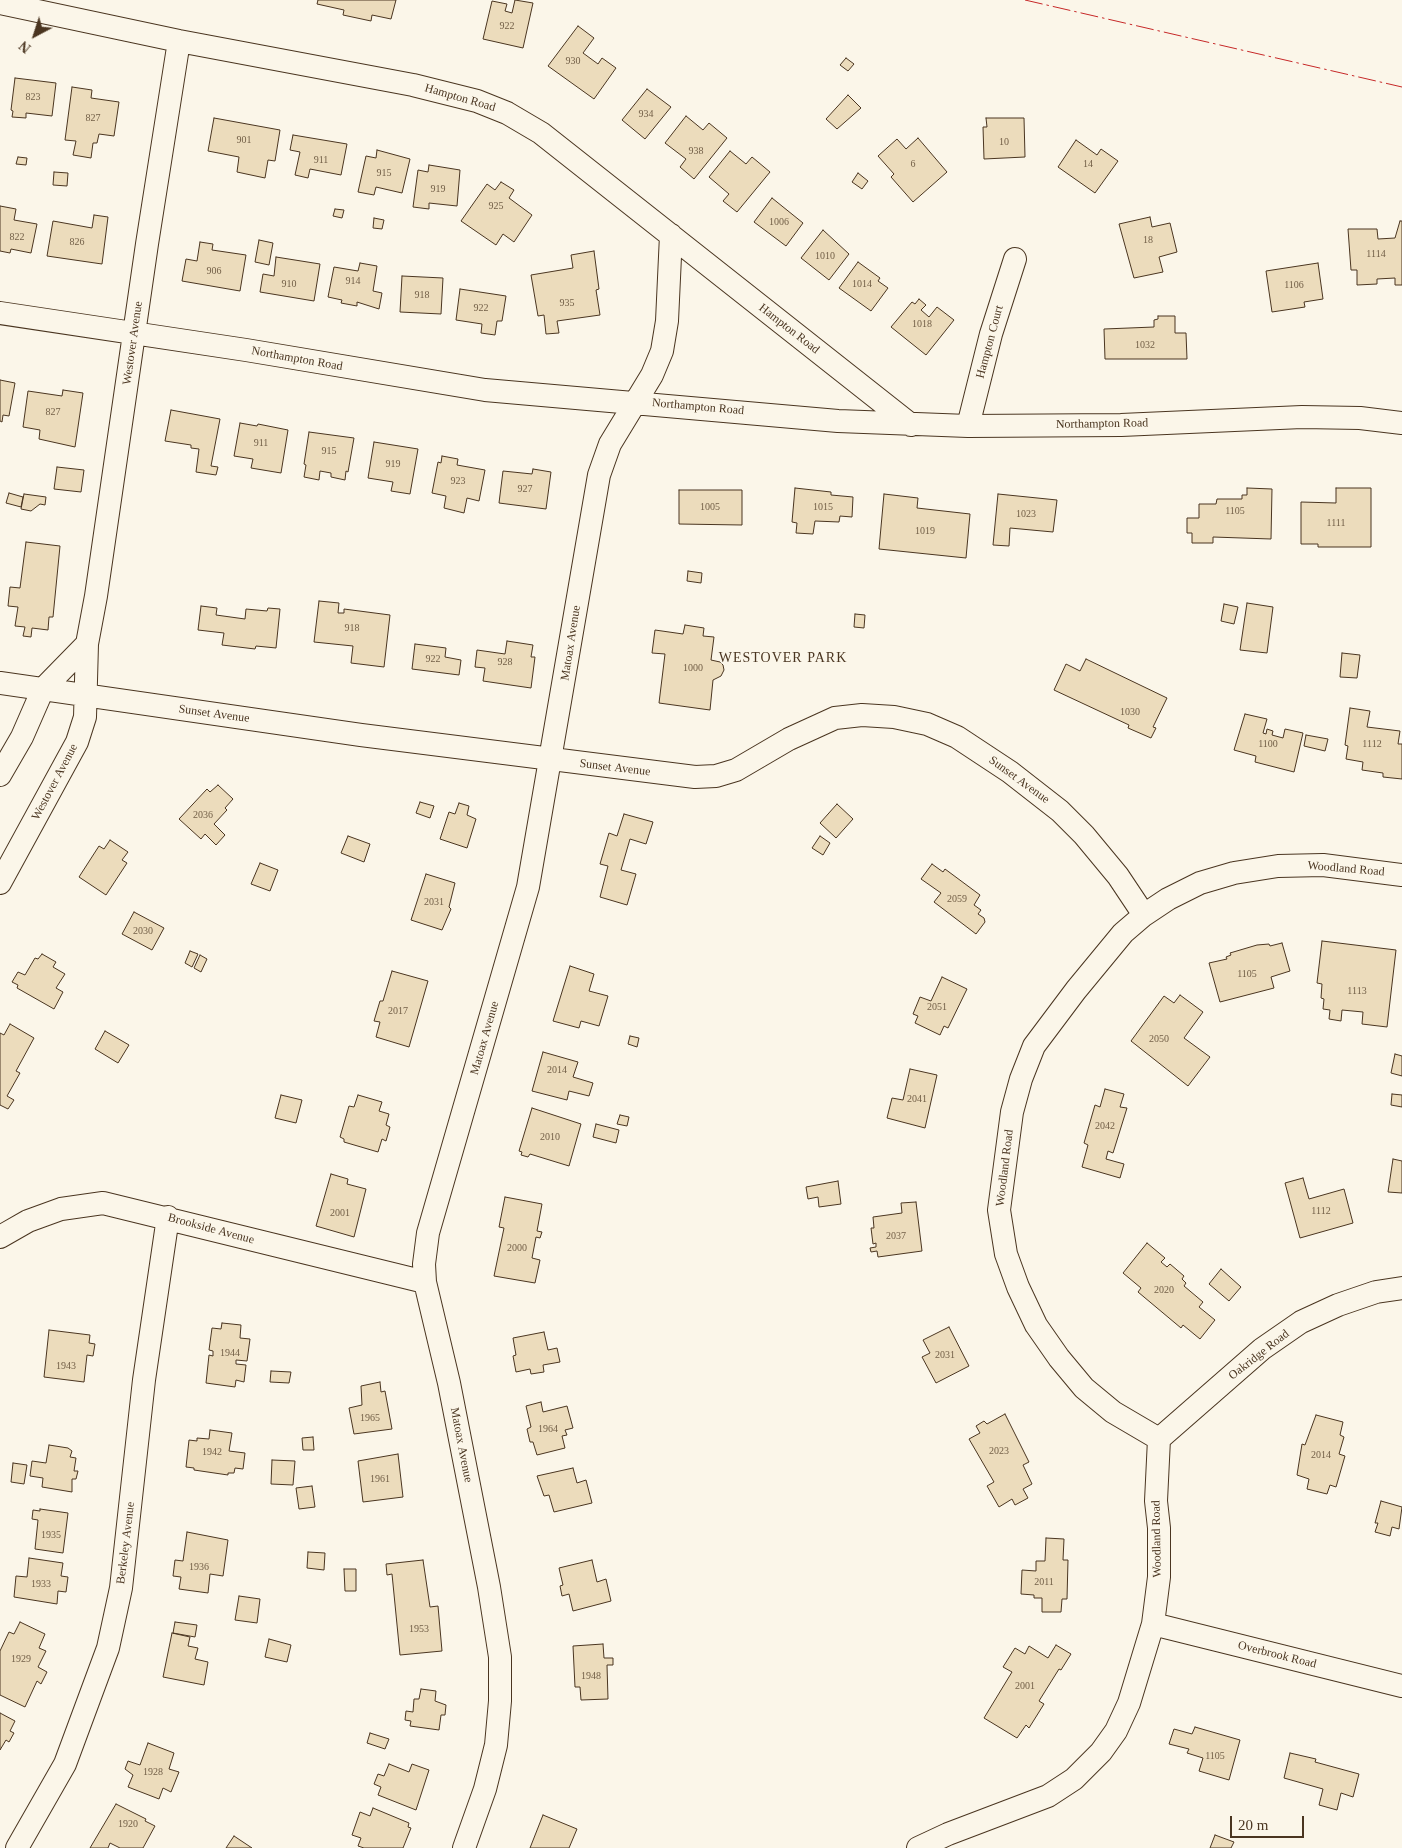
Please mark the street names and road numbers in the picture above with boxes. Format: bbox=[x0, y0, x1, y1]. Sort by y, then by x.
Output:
street label: Hampton Road bbox=[423, 81, 497, 115]
street label: Westover Avenue bbox=[120, 300, 146, 386]
street label: Hampton Road bbox=[756, 301, 822, 357]
street label: Hampton Court bbox=[973, 304, 1007, 380]
street label: Northampton Road bbox=[250, 344, 344, 374]
street label: Northampton Road bbox=[651, 396, 745, 418]
street label: Northampton Road bbox=[1056, 416, 1148, 432]
street label: Matoax Avenue bbox=[558, 604, 584, 682]
street label: Sunset Avenue bbox=[178, 702, 250, 726]
street label: Westover Avenue bbox=[29, 741, 81, 823]
street label: Sunset Avenue bbox=[986, 753, 1052, 807]
street label: Sunset Avenue bbox=[579, 757, 651, 779]
street label: Woodland Road bbox=[1307, 858, 1385, 880]
street label: Matoax Avenue bbox=[468, 999, 502, 1077]
street label: Woodland Road bbox=[993, 1129, 1017, 1207]
street label: Brookside Avenue bbox=[166, 1211, 256, 1247]
street label: Oakridge Road bbox=[1226, 1327, 1292, 1383]
street label: Matoax Avenue bbox=[447, 1406, 475, 1484]
street label: Woodland Road bbox=[1149, 1500, 1165, 1578]
street label: Berkeley Avenue bbox=[114, 1501, 138, 1585]
street label: Overbrook Road bbox=[1236, 1638, 1318, 1672]

